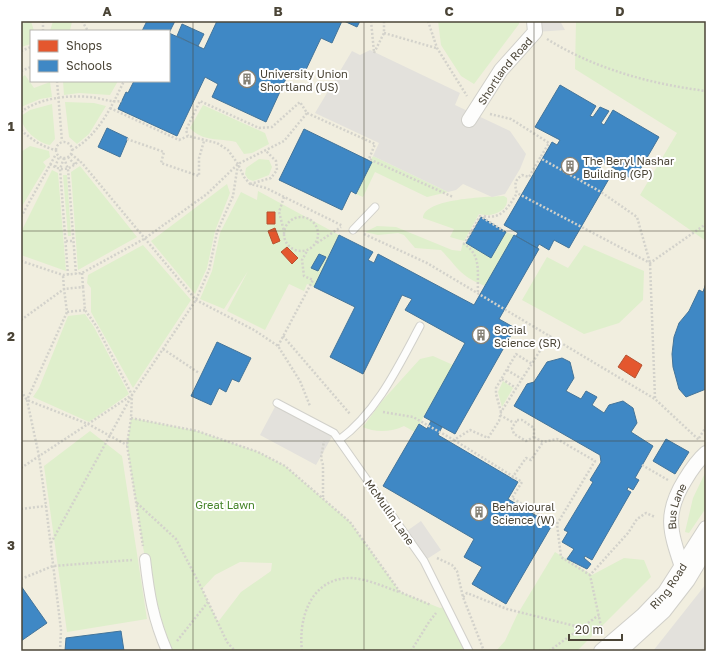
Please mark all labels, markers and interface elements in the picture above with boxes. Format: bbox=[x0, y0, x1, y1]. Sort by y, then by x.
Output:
text: A bbox=[102, 3, 112, 19]
text: B bbox=[273, 3, 283, 19]
text: C bbox=[444, 3, 454, 19]
text: D bbox=[615, 3, 625, 19]
legend bbox=[30, 30, 170, 82]
street label: Shortland Road bbox=[474, 34, 534, 107]
text: Shops bbox=[66, 38, 102, 53]
text: Schools bbox=[66, 58, 112, 73]
place label: University Union Shortland (US) bbox=[260, 67, 348, 93]
building icon: University Union Shortland (US) bbox=[237, 69, 257, 89]
text: 1 bbox=[8, 118, 15, 134]
place label: The Beryl Nashar Building (GP) bbox=[583, 154, 675, 180]
building icon: The Beryl Nashar Building (GP) bbox=[560, 156, 580, 176]
place label: Social Science (SR) bbox=[494, 323, 561, 349]
building icon: Social Science (SR) bbox=[471, 325, 491, 345]
text: 2 bbox=[7, 328, 15, 344]
street label: McMullin Lane bbox=[363, 477, 417, 547]
street label: Bus Lane bbox=[665, 481, 688, 530]
park label: Great Lawn bbox=[195, 498, 255, 511]
place label: Behavioural Science (W) bbox=[492, 500, 555, 526]
building icon: Behavioural Science (W) bbox=[469, 502, 489, 522]
text: 3 bbox=[7, 537, 15, 553]
street label: Ring Road bbox=[646, 560, 689, 611]
scale bar bbox=[569, 616, 622, 642]
text: 20 m bbox=[575, 622, 603, 637]

